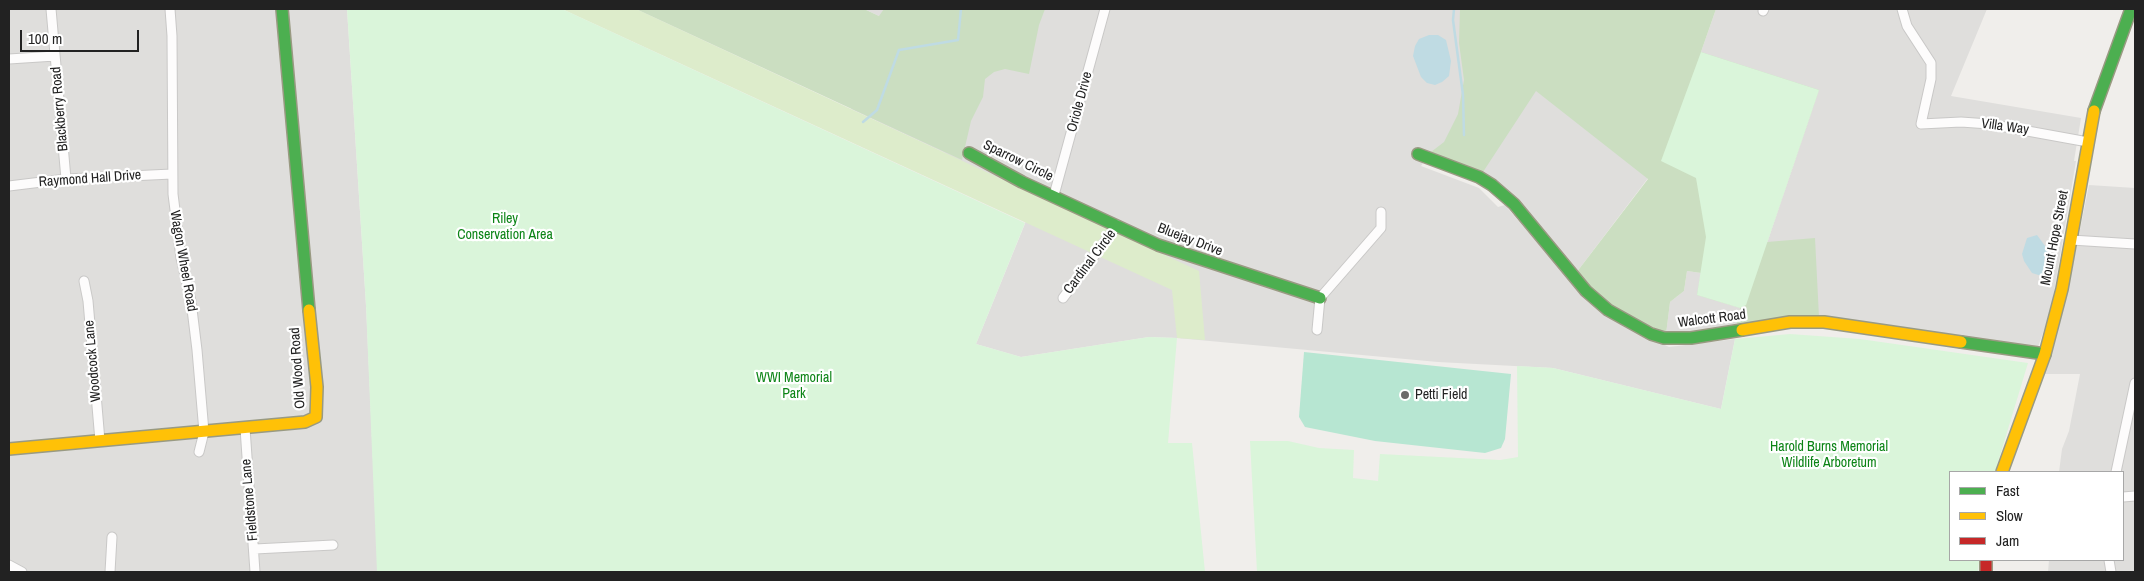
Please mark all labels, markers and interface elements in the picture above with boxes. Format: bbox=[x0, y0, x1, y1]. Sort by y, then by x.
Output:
scale bar bbox=[22, 20, 141, 52]
text: 100 m bbox=[28, 28, 62, 49]
street label: Blackberry Road bbox=[48, 66, 72, 152]
street label: Oriole Drive bbox=[1064, 70, 1096, 134]
street label: Villa Way bbox=[1980, 115, 2030, 139]
street label: Sparrow Circle bbox=[980, 137, 1056, 185]
street label: Raymond Hall Drive bbox=[38, 167, 142, 191]
street label: Mount Hope Street bbox=[2038, 189, 2072, 287]
street label: Wagon Wheel Road bbox=[166, 209, 200, 313]
park label: Riley Conservation Area bbox=[457, 211, 553, 243]
street label: Bluejay Drive bbox=[1155, 220, 1225, 260]
street label: Cardinal Circle bbox=[1060, 226, 1120, 298]
street label: Walcott Road bbox=[1677, 306, 1747, 332]
street label: Woodcock Lane bbox=[81, 319, 105, 403]
street label: Old Wood Road bbox=[287, 327, 309, 409]
park label: WWI Memorial Park bbox=[756, 370, 832, 402]
place label: Petti Field bbox=[1415, 387, 1467, 403]
marker: Petti Field bbox=[1399, 389, 1411, 401]
park label: Harold Burns Memorial Wildlife Arboretum bbox=[1770, 439, 1888, 472]
street label: Fieldstone Lane bbox=[238, 458, 262, 542]
legend bbox=[1949, 471, 2124, 561]
text: Fast bbox=[1996, 480, 2019, 501]
text: Slow bbox=[1996, 505, 2023, 526]
text: Jam bbox=[1996, 530, 2019, 551]

